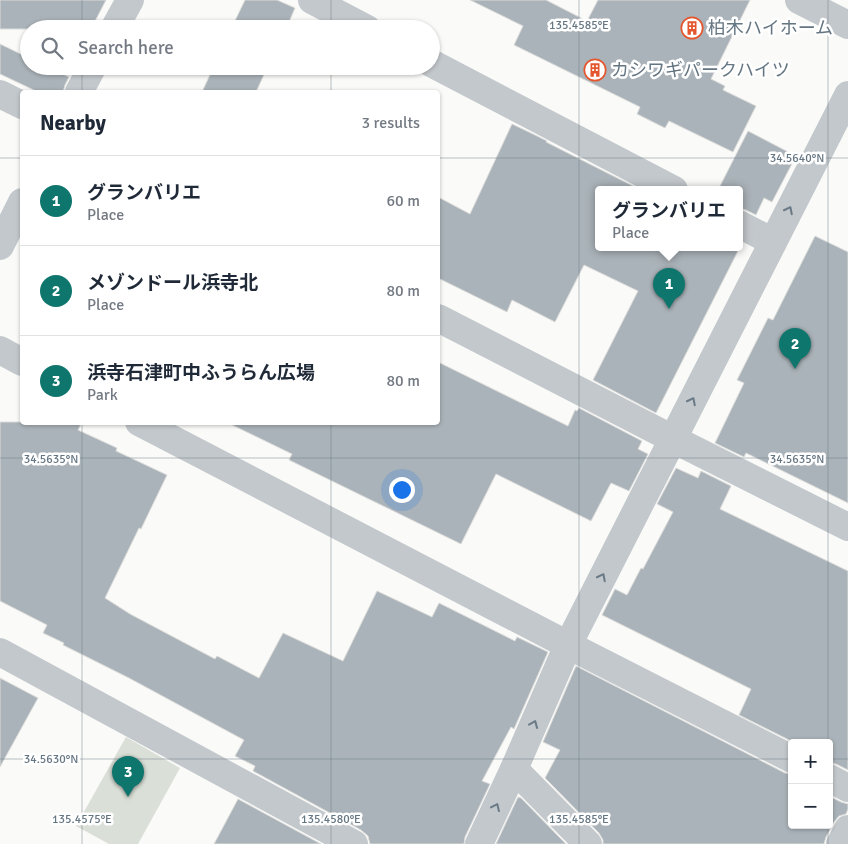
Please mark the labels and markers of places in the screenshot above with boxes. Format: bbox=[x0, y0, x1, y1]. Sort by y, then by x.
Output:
building icon: 柏木ハイホーム bbox=[680, 16, 704, 40]
place label: 柏木ハイホーム bbox=[708, 17, 833, 39]
building icon: カシワギパークハイツ bbox=[583, 58, 607, 82]
place label: カシワギパークハイツ bbox=[611, 59, 790, 81]
pin: 1 bbox=[653, 268, 685, 309]
pin: 2 bbox=[779, 328, 811, 369]
pin: 3 bbox=[112, 756, 144, 797]

